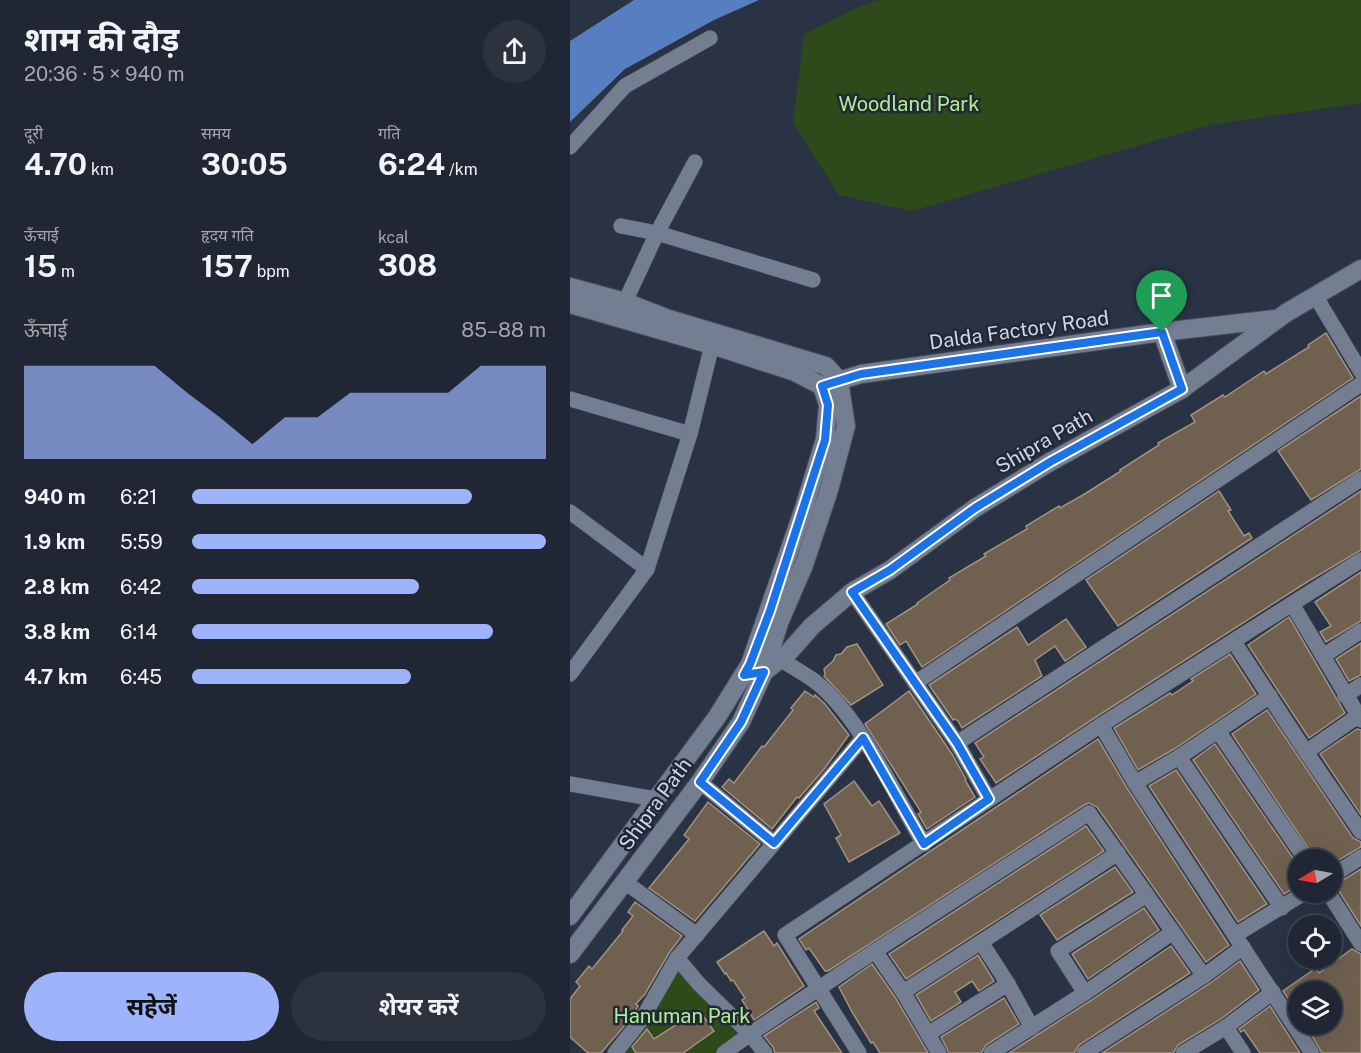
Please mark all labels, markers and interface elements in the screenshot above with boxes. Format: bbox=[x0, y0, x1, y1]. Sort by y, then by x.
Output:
text: शाम की दौड़ bbox=[24, 20, 179, 58]
button: share bbox=[483, 20, 546, 83]
text: 20:36 · 5 × 940 m bbox=[24, 62, 185, 86]
park label: Woodland Park bbox=[839, 92, 979, 116]
text: दूरी bbox=[24, 124, 43, 143]
text: समय bbox=[201, 124, 231, 143]
text: गति bbox=[378, 124, 400, 143]
text: 4.70 bbox=[24, 146, 87, 182]
text: 30:05 bbox=[201, 146, 288, 182]
text: 6:24 bbox=[378, 146, 445, 182]
text: km bbox=[87, 160, 114, 179]
text: /km bbox=[445, 160, 478, 179]
text: ऊँचाई bbox=[24, 226, 59, 245]
text: हृदय गति bbox=[201, 226, 254, 245]
text: kcal bbox=[378, 228, 409, 247]
text: 308 bbox=[378, 247, 437, 283]
text: 15 bbox=[24, 248, 57, 284]
text: 157 bbox=[201, 248, 253, 284]
text: m bbox=[57, 262, 75, 281]
text: bpm bbox=[253, 262, 290, 281]
pin bbox=[1136, 270, 1187, 332]
icon: arrive bbox=[1145, 279, 1178, 312]
street label: Dalda Factory Road bbox=[928, 306, 1110, 354]
text: ऊँचाई bbox=[24, 318, 67, 342]
text: 85–88 m bbox=[461, 318, 546, 342]
street label: Shipra Path bbox=[991, 404, 1097, 478]
text: 940 m bbox=[24, 485, 86, 509]
text: 6:21 bbox=[120, 485, 157, 509]
text: 1.9 km bbox=[24, 530, 85, 554]
text: 5:59 bbox=[120, 530, 163, 554]
text: 2.8 km bbox=[24, 575, 90, 599]
text: 6:42 bbox=[120, 575, 161, 599]
text: 3.8 km bbox=[24, 620, 90, 644]
text: 6:14 bbox=[120, 620, 158, 644]
text: 4.7 km bbox=[24, 665, 87, 689]
text: 6:45 bbox=[120, 665, 162, 689]
street label: Shipra Path bbox=[614, 753, 696, 855]
north arrow bbox=[1288, 849, 1342, 903]
map controls bbox=[1288, 849, 1342, 1035]
button: locate bbox=[1288, 915, 1342, 969]
button: सहेजें bbox=[24, 972, 279, 1041]
button: शेयर करें bbox=[291, 972, 546, 1041]
button: layers bbox=[1288, 981, 1342, 1035]
park label: Hanuman Park bbox=[614, 1004, 750, 1028]

